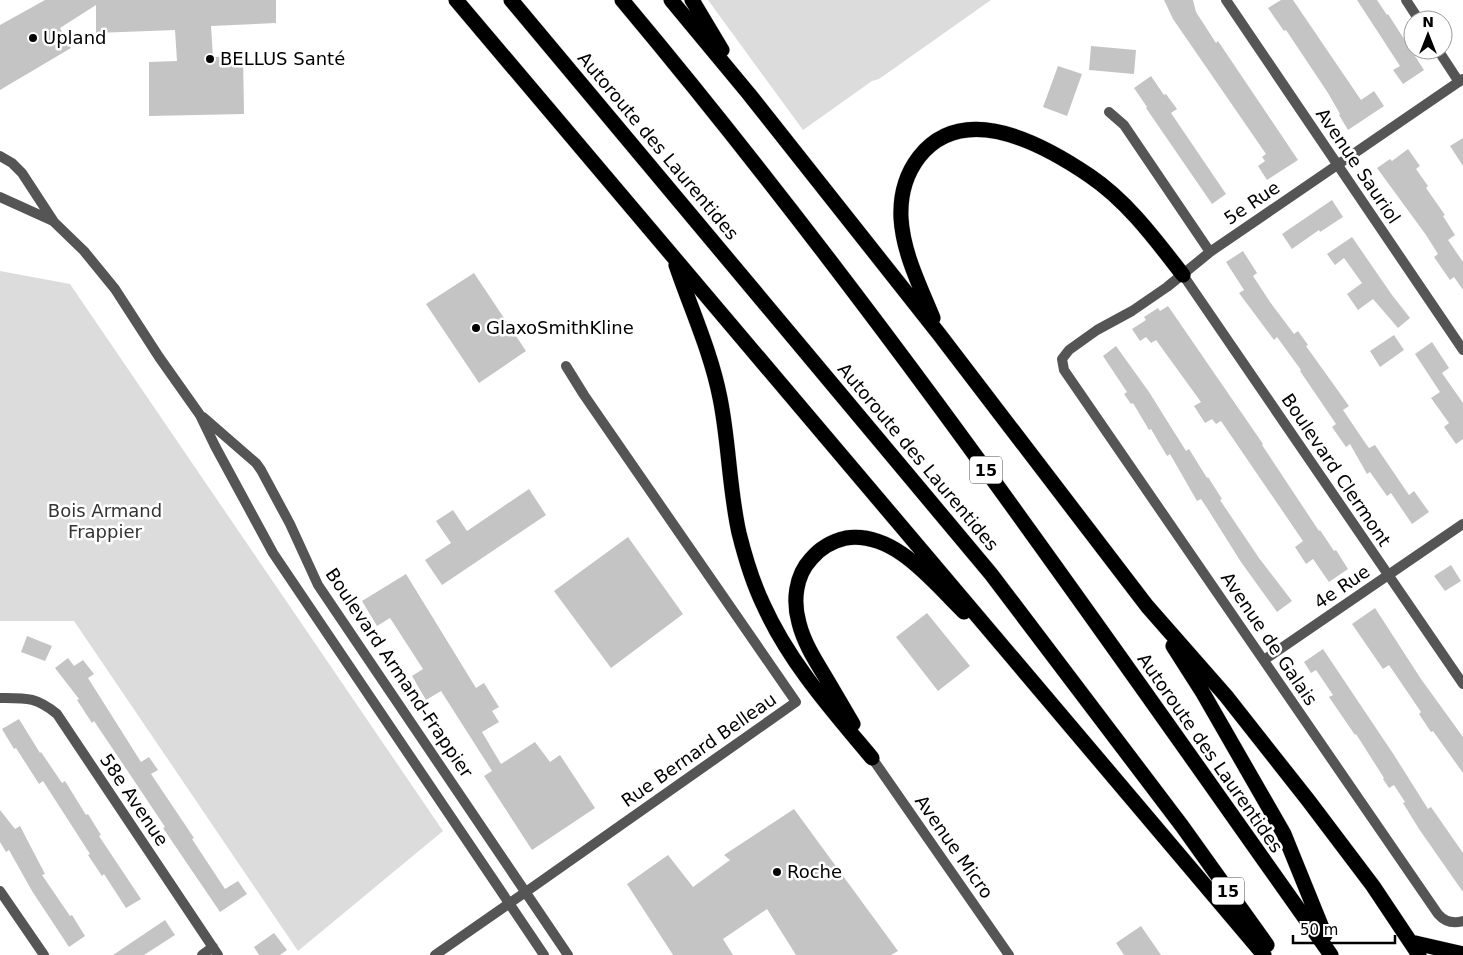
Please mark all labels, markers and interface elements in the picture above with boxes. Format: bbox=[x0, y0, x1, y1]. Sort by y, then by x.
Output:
north arrow bbox=[1403, 10, 1453, 60]
text: N bbox=[1422, 14, 1434, 30]
place label: Upland bbox=[43, 27, 106, 48]
marker: Upland bbox=[27, 32, 39, 44]
place label: BELLUS Santé bbox=[220, 48, 345, 69]
street label: Autoroute des Laurentides bbox=[574, 48, 743, 244]
marker: BELLUS Santé bbox=[204, 53, 216, 65]
street label: Avenue Sauriol bbox=[1312, 104, 1405, 228]
street label: 5e Rue bbox=[1220, 176, 1283, 229]
place label: GlaxoSmithKline bbox=[486, 317, 634, 338]
marker: GlaxoSmithKline bbox=[470, 322, 482, 334]
street label: Autoroute des Laurentides bbox=[834, 359, 1003, 555]
street label: Boulevard Clermont bbox=[1278, 389, 1395, 550]
road number: 15 bbox=[970, 456, 1002, 484]
park label: Bois Armand Frappier bbox=[48, 500, 162, 542]
street label: 4e Rue bbox=[1310, 560, 1373, 613]
street label: Boulevard Armand-Frappier bbox=[321, 564, 478, 782]
street label: Avenue de Galais bbox=[1217, 568, 1322, 709]
street label: Autoroute des Laurentides bbox=[1133, 649, 1287, 856]
street label: Rue Bernard Belleau bbox=[617, 688, 780, 811]
street label: 58e Avenue bbox=[96, 750, 173, 850]
street label: Avenue Micro bbox=[911, 791, 998, 902]
place label: Roche bbox=[787, 861, 842, 882]
marker: Roche bbox=[771, 866, 783, 878]
road number: 15 bbox=[1212, 878, 1244, 904]
scale bar bbox=[1293, 912, 1396, 944]
text: 50 m bbox=[1300, 921, 1338, 939]

